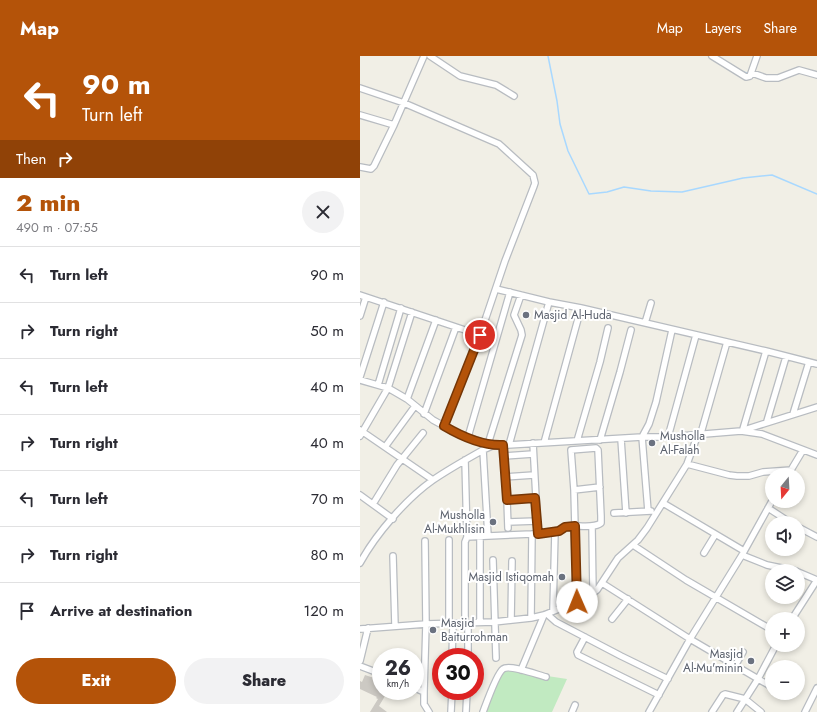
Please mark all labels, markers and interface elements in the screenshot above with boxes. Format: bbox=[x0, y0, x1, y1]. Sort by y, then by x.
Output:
text: Map bbox=[20, 15, 59, 42]
text: Map bbox=[657, 18, 683, 38]
text: Layers bbox=[705, 18, 741, 38]
text: Share bbox=[763, 18, 797, 38]
text: 90 m bbox=[82, 64, 151, 105]
icon: left bbox=[16, 72, 68, 124]
text: Turn left bbox=[82, 102, 142, 128]
text: Then bbox=[16, 148, 46, 170]
icon: right bbox=[54, 148, 76, 170]
text: 2 min bbox=[16, 185, 80, 220]
button: close bbox=[302, 191, 344, 233]
text: 490 m · 07:55 bbox=[16, 218, 98, 237]
icon: left bbox=[16, 264, 38, 286]
text: Turn left bbox=[50, 264, 108, 286]
text: 90 m bbox=[310, 264, 344, 286]
place label: Masjid Al-Huda bbox=[534, 306, 612, 324]
marker: Masjid Al-Huda bbox=[521, 310, 531, 320]
pin bbox=[463, 318, 497, 352]
icon: right bbox=[16, 320, 38, 342]
text: Turn right bbox=[50, 320, 118, 342]
text: 50 m bbox=[310, 320, 344, 342]
icon: arrive bbox=[469, 324, 491, 346]
icon: left bbox=[16, 376, 38, 398]
text: Turn left bbox=[50, 376, 108, 398]
text: 40 m bbox=[310, 376, 344, 398]
place label: Musholla Al-Falah bbox=[660, 427, 705, 459]
icon: right bbox=[16, 432, 38, 454]
text: Turn right bbox=[50, 432, 118, 454]
text: 40 m bbox=[310, 432, 344, 454]
marker: Musholla Al-Falah bbox=[647, 438, 657, 448]
north arrow bbox=[765, 468, 805, 508]
map controls bbox=[765, 468, 805, 700]
icon: left bbox=[16, 488, 38, 510]
text: Turn left bbox=[50, 488, 108, 510]
text: 70 m bbox=[311, 488, 344, 510]
place label: Musholla Al-Mukhlisin bbox=[424, 506, 485, 538]
button: sound bbox=[765, 516, 805, 556]
marker: Musholla Al-Mukhlisin bbox=[488, 517, 498, 527]
icon: right bbox=[16, 544, 38, 566]
text: Turn right bbox=[50, 544, 118, 566]
text: 80 m bbox=[311, 544, 344, 566]
button: layers bbox=[765, 564, 805, 604]
place label: Masjid Istiqomah bbox=[469, 568, 554, 586]
marker: Masjid Istiqomah bbox=[557, 572, 567, 582]
position arrow bbox=[556, 581, 598, 623]
icon: arrive bbox=[16, 600, 38, 622]
text: Arrive at destination bbox=[50, 600, 192, 622]
text: 120 m bbox=[304, 600, 344, 622]
button: + bbox=[765, 612, 805, 652]
place label: Masjid Baiturrohman bbox=[441, 614, 508, 646]
marker: Masjid Baiturrohman bbox=[428, 625, 438, 635]
place label: Masjid Al-Mu'minin bbox=[683, 645, 743, 677]
speed limit sign: 30 bbox=[432, 648, 484, 700]
text: 26 bbox=[385, 654, 411, 683]
marker: Masjid Al-Mu'minin bbox=[746, 656, 756, 666]
button: Exit bbox=[16, 658, 176, 704]
button: Share bbox=[184, 658, 344, 704]
button: − bbox=[765, 660, 805, 700]
text: km/h bbox=[387, 676, 409, 691]

